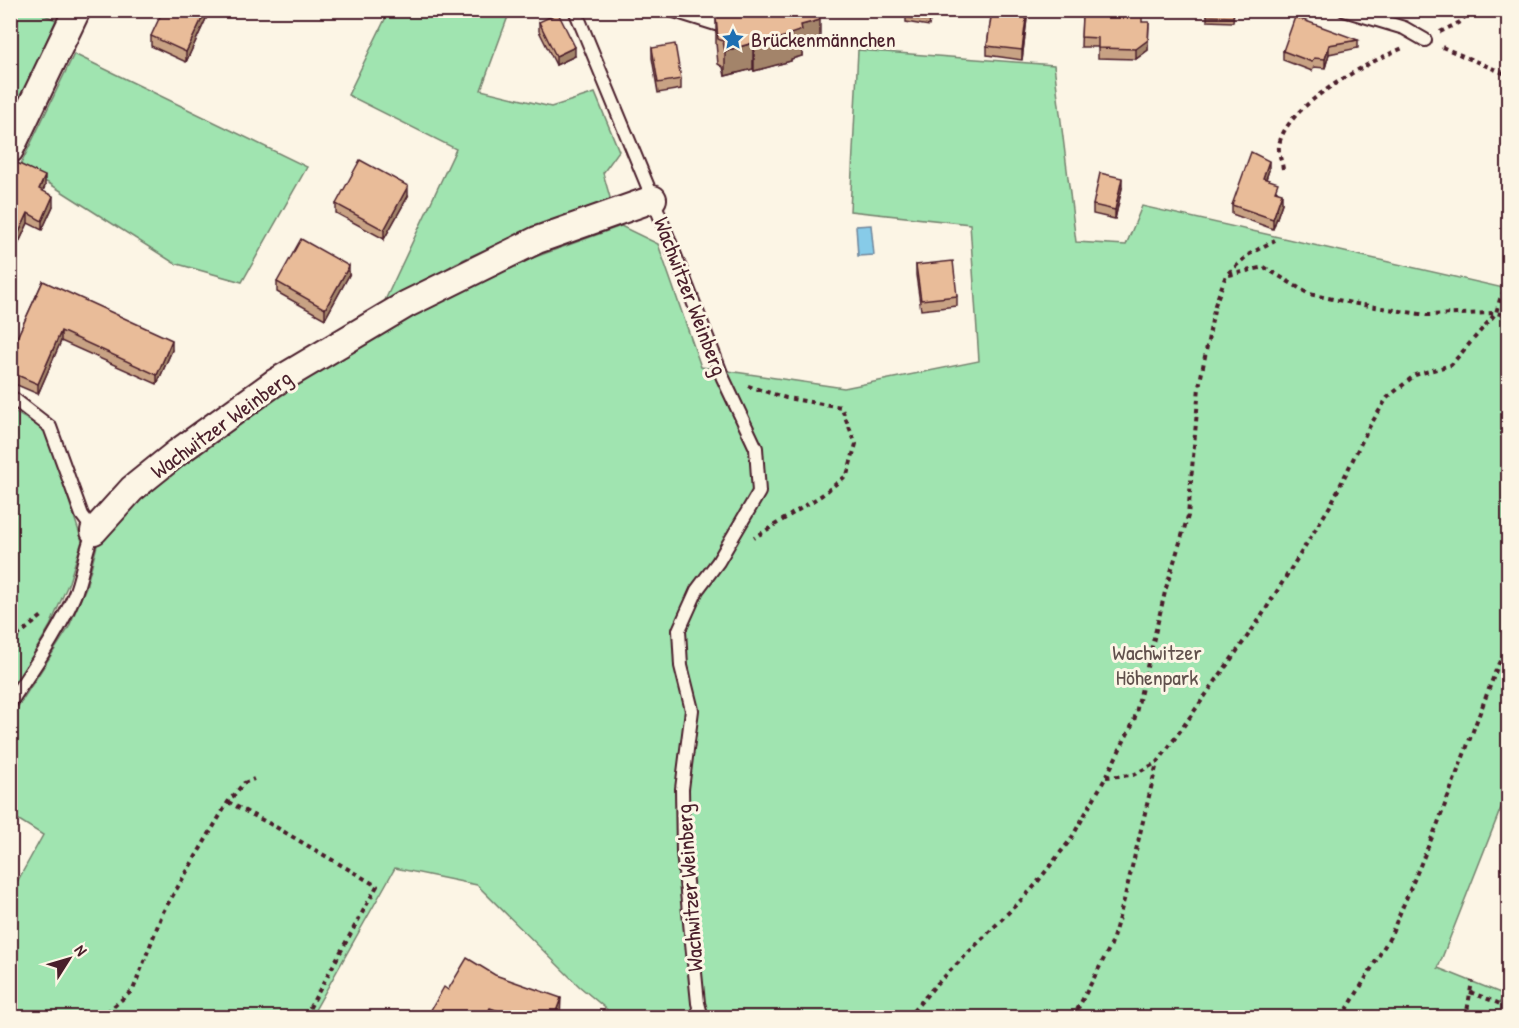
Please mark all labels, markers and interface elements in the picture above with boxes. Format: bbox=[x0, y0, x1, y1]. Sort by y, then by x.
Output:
place label: Brückenmännchen bbox=[751, 24, 896, 54]
place icon: Brückenmännchen bbox=[720, 26, 746, 52]
street label: Wachwitzer Weinberg bbox=[647, 212, 735, 380]
street label: Wachwitzer Weinberg bbox=[144, 363, 298, 485]
park label: Wachwitzer Höhenpark bbox=[1112, 637, 1202, 692]
street label: Wachwitzer Weinberg bbox=[668, 803, 710, 973]
north arrow bbox=[39, 929, 99, 989]
text: N bbox=[70, 940, 93, 960]

